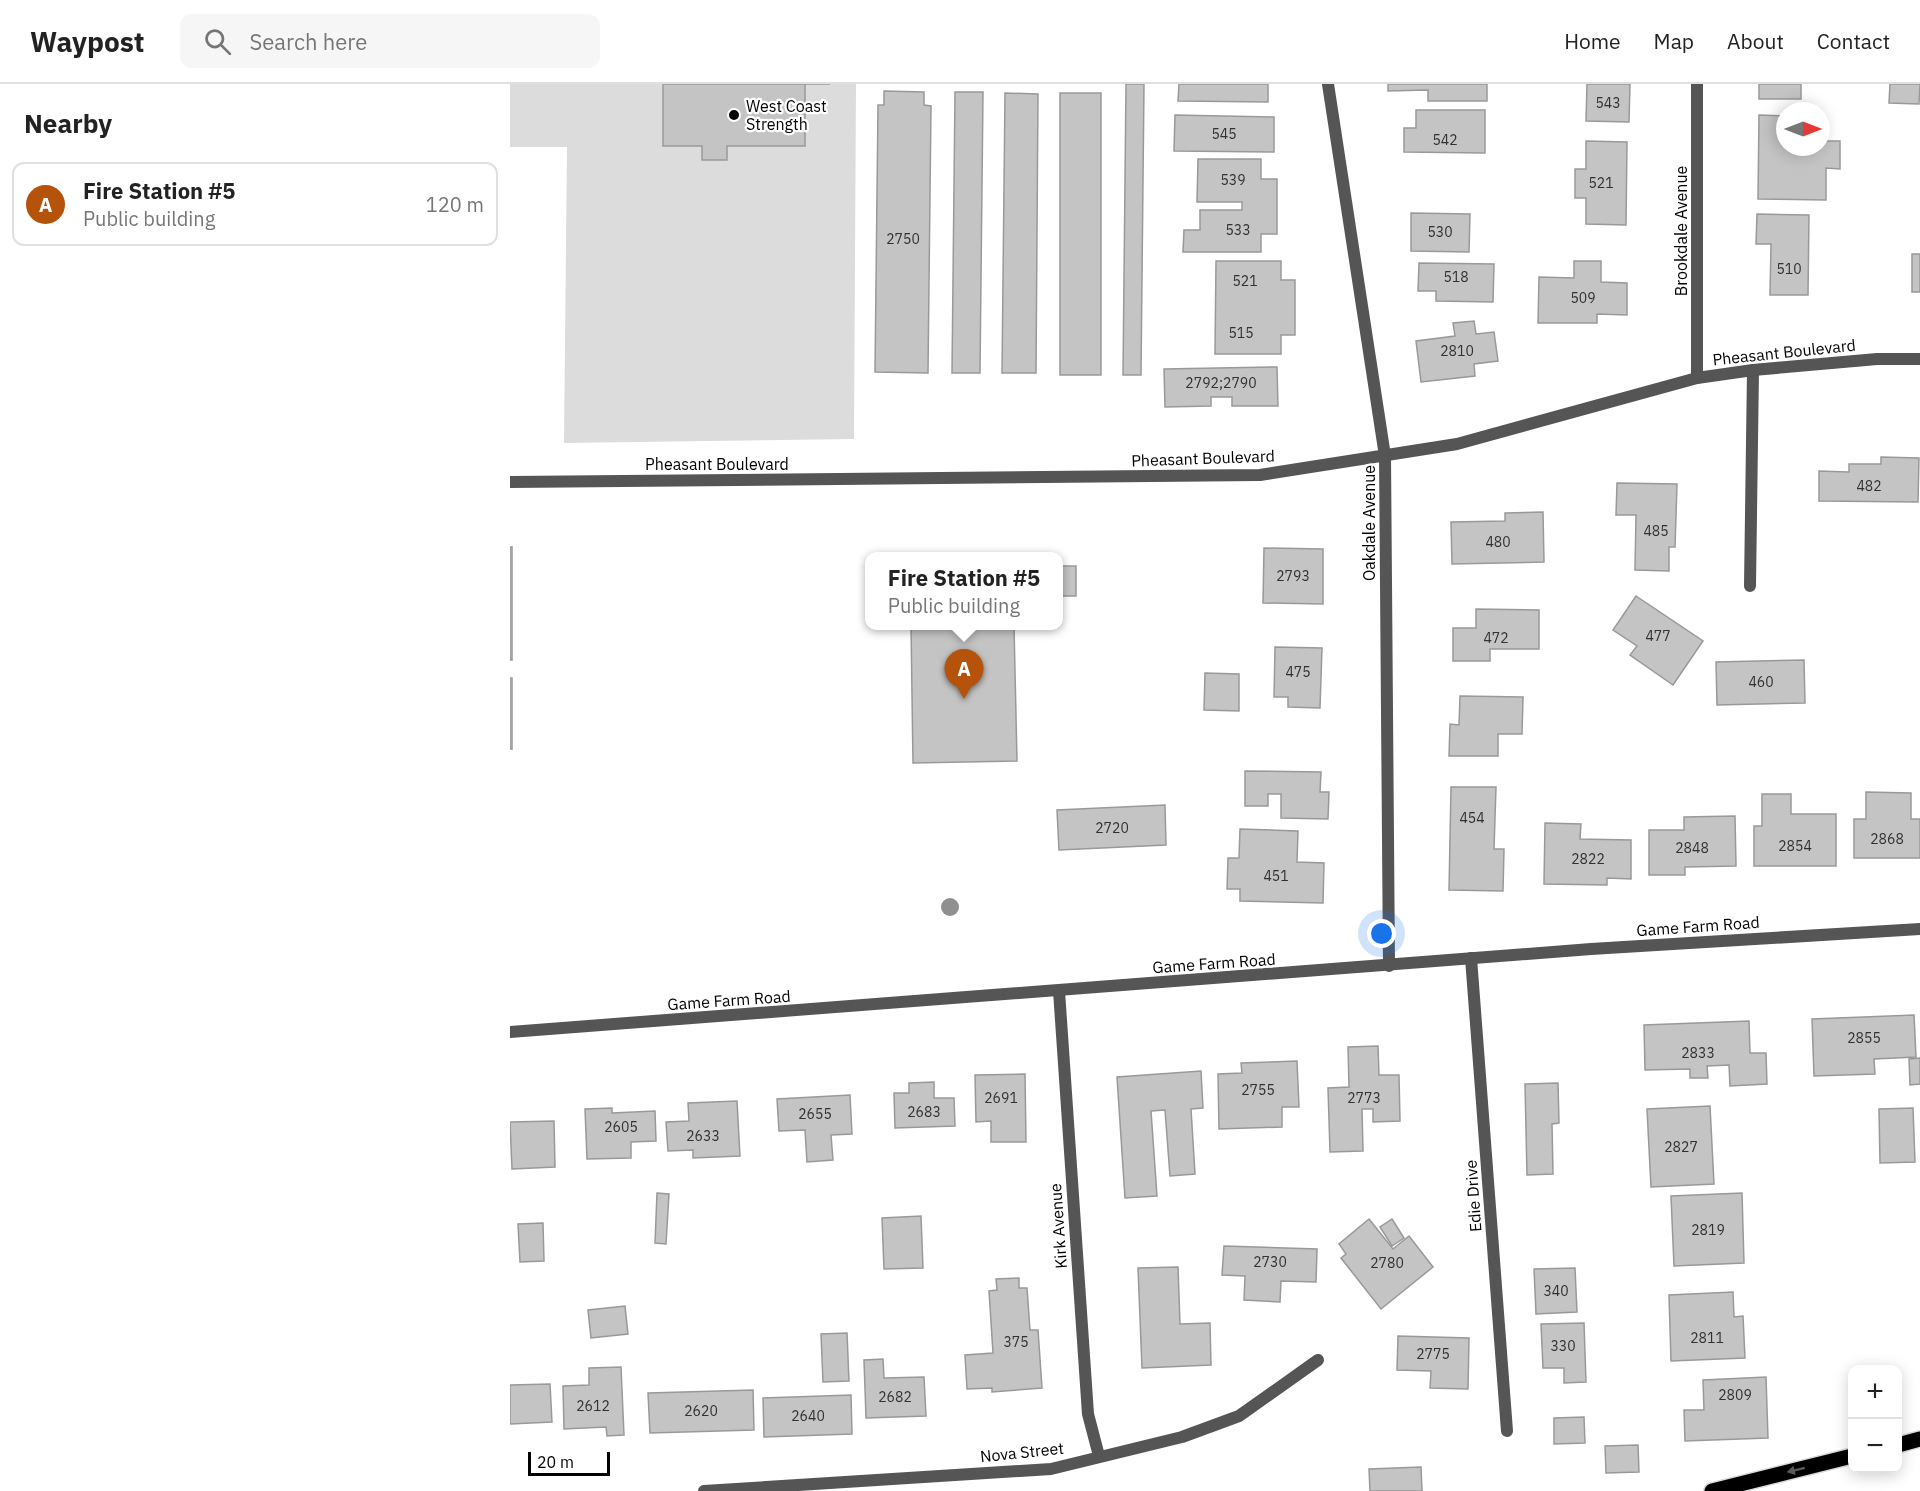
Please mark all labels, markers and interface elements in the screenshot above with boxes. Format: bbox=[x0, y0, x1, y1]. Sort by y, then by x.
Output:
search box bbox=[180, 14, 600, 68]
text: Waypost bbox=[30, 23, 144, 60]
icon: search bbox=[201, 25, 234, 58]
text: Search here bbox=[249, 27, 367, 56]
text: Home bbox=[1564, 27, 1621, 55]
text: Map bbox=[1654, 27, 1694, 55]
text: About bbox=[1727, 27, 1784, 55]
text: Contact bbox=[1817, 27, 1890, 55]
house number: 543 bbox=[1595, 94, 1621, 112]
place label: West Coast Strength bbox=[746, 96, 827, 134]
north arrow bbox=[1776, 102, 1830, 156]
text: Nearby bbox=[24, 106, 112, 140]
marker: West Coast Strength bbox=[727, 108, 741, 122]
house number: 545 bbox=[1211, 125, 1237, 143]
house number: 542 bbox=[1432, 131, 1458, 149]
street label: Brookdale Avenue bbox=[1671, 166, 1691, 296]
house number: 539 bbox=[1220, 171, 1246, 189]
house number: 521 bbox=[1588, 174, 1614, 192]
text: Fire Station #5 bbox=[83, 176, 235, 205]
text: A bbox=[39, 191, 52, 218]
text: 120 m bbox=[426, 191, 484, 218]
text: Public building bbox=[83, 205, 215, 232]
house number: 533 bbox=[1225, 221, 1251, 239]
house number: 530 bbox=[1427, 223, 1453, 241]
house number: 2750 bbox=[886, 230, 920, 248]
house number: 510 bbox=[1776, 260, 1802, 278]
house number: 518 bbox=[1443, 268, 1469, 286]
house number: 521 bbox=[1232, 272, 1258, 290]
house number: 509 bbox=[1570, 289, 1596, 307]
house number: 515 bbox=[1228, 324, 1254, 342]
street label: Pheasant Boulevard bbox=[1711, 335, 1857, 369]
house number: 2810 bbox=[1440, 342, 1474, 360]
house number: 2792;2790 bbox=[1185, 374, 1257, 392]
street label: Pheasant Boulevard bbox=[1131, 445, 1275, 471]
street label: Pheasant Boulevard bbox=[645, 454, 789, 474]
street label: Oakdale Avenue bbox=[1359, 465, 1379, 581]
house number: 482 bbox=[1856, 477, 1882, 495]
house number: 485 bbox=[1643, 522, 1669, 540]
house number: 480 bbox=[1485, 533, 1511, 551]
popup bbox=[865, 552, 1063, 630]
text: Fire Station #5 bbox=[888, 563, 1040, 592]
house number: 2793 bbox=[1276, 567, 1310, 585]
text: Public building bbox=[888, 592, 1020, 619]
house number: 477 bbox=[1645, 627, 1671, 645]
house number: 472 bbox=[1483, 629, 1509, 647]
pin: A bbox=[944, 650, 984, 699]
house number: 475 bbox=[1285, 663, 1311, 681]
house number: 460 bbox=[1748, 673, 1774, 691]
house number: 454 bbox=[1459, 809, 1485, 827]
house number: 2720 bbox=[1095, 819, 1129, 837]
house number: 2868 bbox=[1870, 830, 1904, 848]
house number: 2854 bbox=[1778, 837, 1812, 855]
house number: 2848 bbox=[1675, 839, 1709, 857]
house number: 2822 bbox=[1571, 850, 1605, 868]
house number: 451 bbox=[1263, 867, 1289, 885]
street label: Game Farm Road bbox=[1636, 912, 1760, 940]
your location bbox=[1367, 919, 1396, 948]
street label: Game Farm Road bbox=[1152, 949, 1276, 977]
street label: Game Farm Road bbox=[667, 986, 791, 1014]
house number: 2855 bbox=[1847, 1029, 1881, 1047]
house number: 2833 bbox=[1681, 1044, 1715, 1062]
house number: 2755 bbox=[1241, 1081, 1275, 1099]
house number: 2691 bbox=[984, 1089, 1018, 1107]
house number: 2773 bbox=[1347, 1089, 1381, 1107]
house number: 2683 bbox=[907, 1103, 941, 1121]
house number: 2655 bbox=[798, 1105, 832, 1123]
house number: 2605 bbox=[604, 1118, 638, 1136]
house number: 2633 bbox=[686, 1127, 720, 1145]
house number: 2827 bbox=[1664, 1138, 1698, 1156]
street label: Edie Drive bbox=[1460, 1159, 1485, 1233]
street label: Kirk Avenue bbox=[1045, 1182, 1071, 1269]
house number: 2819 bbox=[1691, 1221, 1725, 1239]
house number: 2730 bbox=[1253, 1253, 1287, 1271]
house number: 2780 bbox=[1370, 1254, 1404, 1272]
house number: 340 bbox=[1543, 1282, 1569, 1300]
house number: 2811 bbox=[1690, 1329, 1724, 1347]
house number: 375 bbox=[1003, 1333, 1029, 1351]
house number: 330 bbox=[1550, 1337, 1576, 1355]
house number: 2775 bbox=[1416, 1345, 1450, 1363]
map controls bbox=[1848, 1365, 1902, 1473]
button: + bbox=[1848, 1365, 1902, 1419]
house number: 2809 bbox=[1718, 1386, 1752, 1404]
house number: 2682 bbox=[878, 1388, 912, 1406]
house number: 2612 bbox=[576, 1397, 610, 1415]
house number: 2620 bbox=[684, 1402, 718, 1420]
house number: 2640 bbox=[791, 1407, 825, 1425]
button: − bbox=[1848, 1419, 1902, 1473]
street label: Nova Street bbox=[979, 1438, 1065, 1466]
scale bar bbox=[528, 1449, 610, 1476]
text: 20 m bbox=[537, 1452, 574, 1472]
one-way arrow bbox=[1787, 1466, 1805, 1475]

